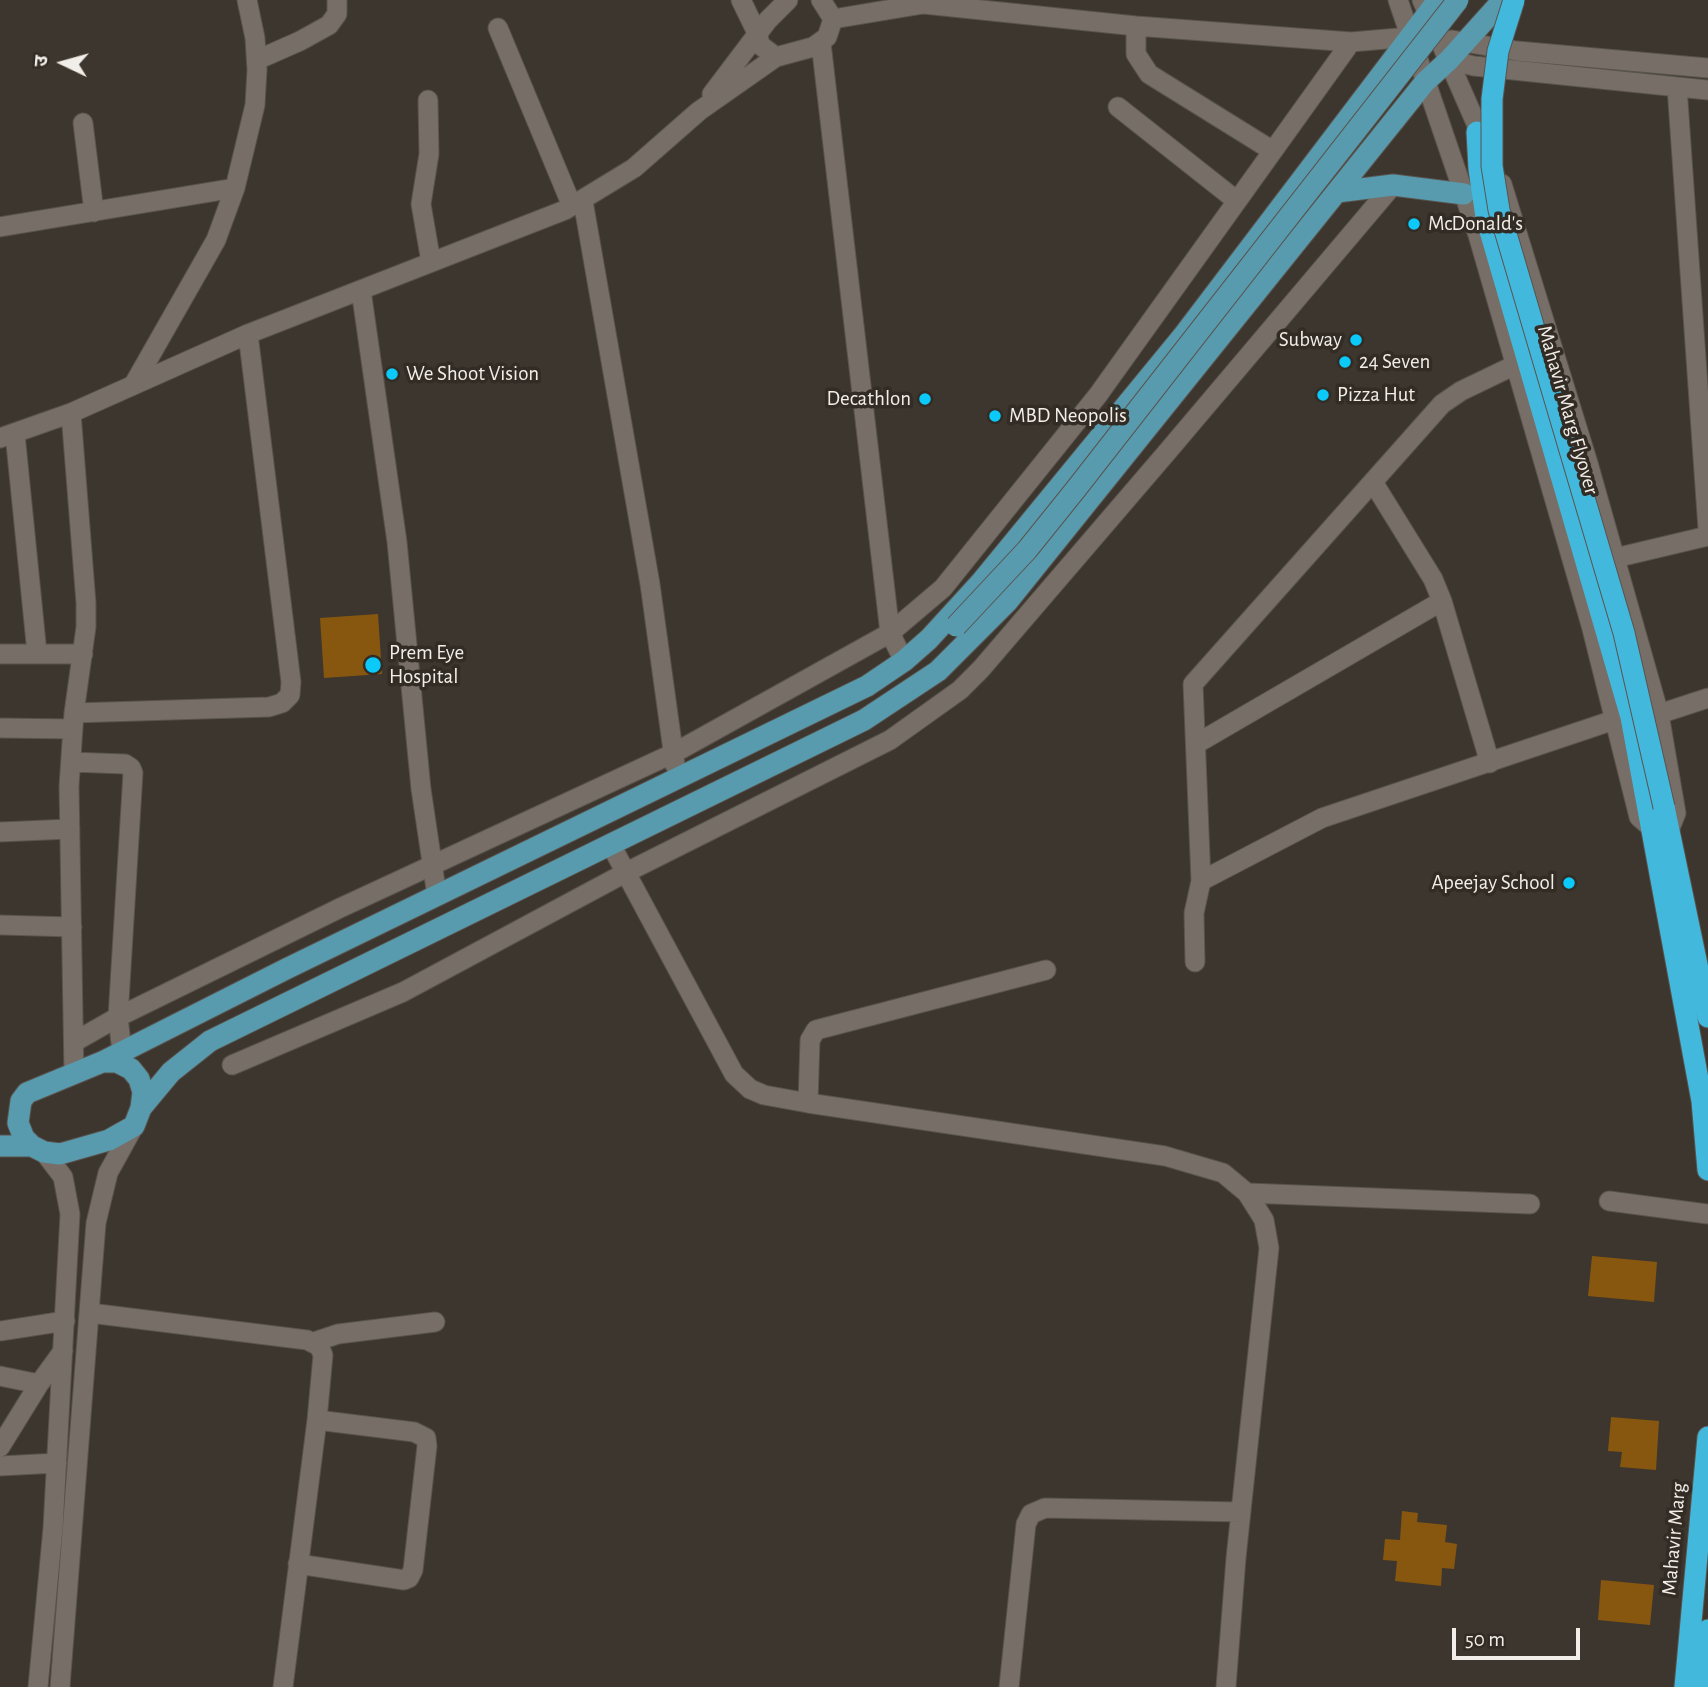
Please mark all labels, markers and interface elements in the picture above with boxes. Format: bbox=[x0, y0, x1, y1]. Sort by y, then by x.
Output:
north arrow bbox=[28, 28, 98, 98]
text: उ bbox=[32, 55, 52, 67]
place label: McDonald's bbox=[1428, 211, 1523, 237]
marker: McDonald's bbox=[1406, 216, 1422, 232]
street label: Mahavir Marg Flyover bbox=[1532, 322, 1604, 498]
place label: Subway bbox=[1279, 327, 1342, 353]
marker: Subway bbox=[1348, 332, 1364, 348]
place label: 24 Seven bbox=[1359, 349, 1430, 375]
marker: 24 Seven bbox=[1337, 354, 1353, 370]
place label: We Shoot Vision bbox=[406, 361, 539, 387]
marker: We Shoot Vision bbox=[384, 366, 400, 382]
place label: Pizza Hut bbox=[1337, 382, 1415, 408]
place label: Decathlon bbox=[826, 386, 911, 412]
marker: Pizza Hut bbox=[1315, 387, 1331, 403]
marker: Decathlon bbox=[917, 391, 933, 407]
place label: MBD Neopolis bbox=[1009, 403, 1127, 429]
marker: MBD Neopolis bbox=[987, 408, 1003, 424]
place label: Prem Eye Hospital bbox=[389, 640, 464, 690]
marker: Prem Eye Hospital bbox=[363, 655, 383, 675]
place label: Apeejay School bbox=[1431, 870, 1555, 896]
marker: Apeejay School bbox=[1561, 875, 1577, 891]
street label: Mahavir Marg bbox=[1657, 1481, 1691, 1597]
scale bar bbox=[1456, 1614, 1584, 1658]
text: 50 m bbox=[1465, 1629, 1505, 1650]

